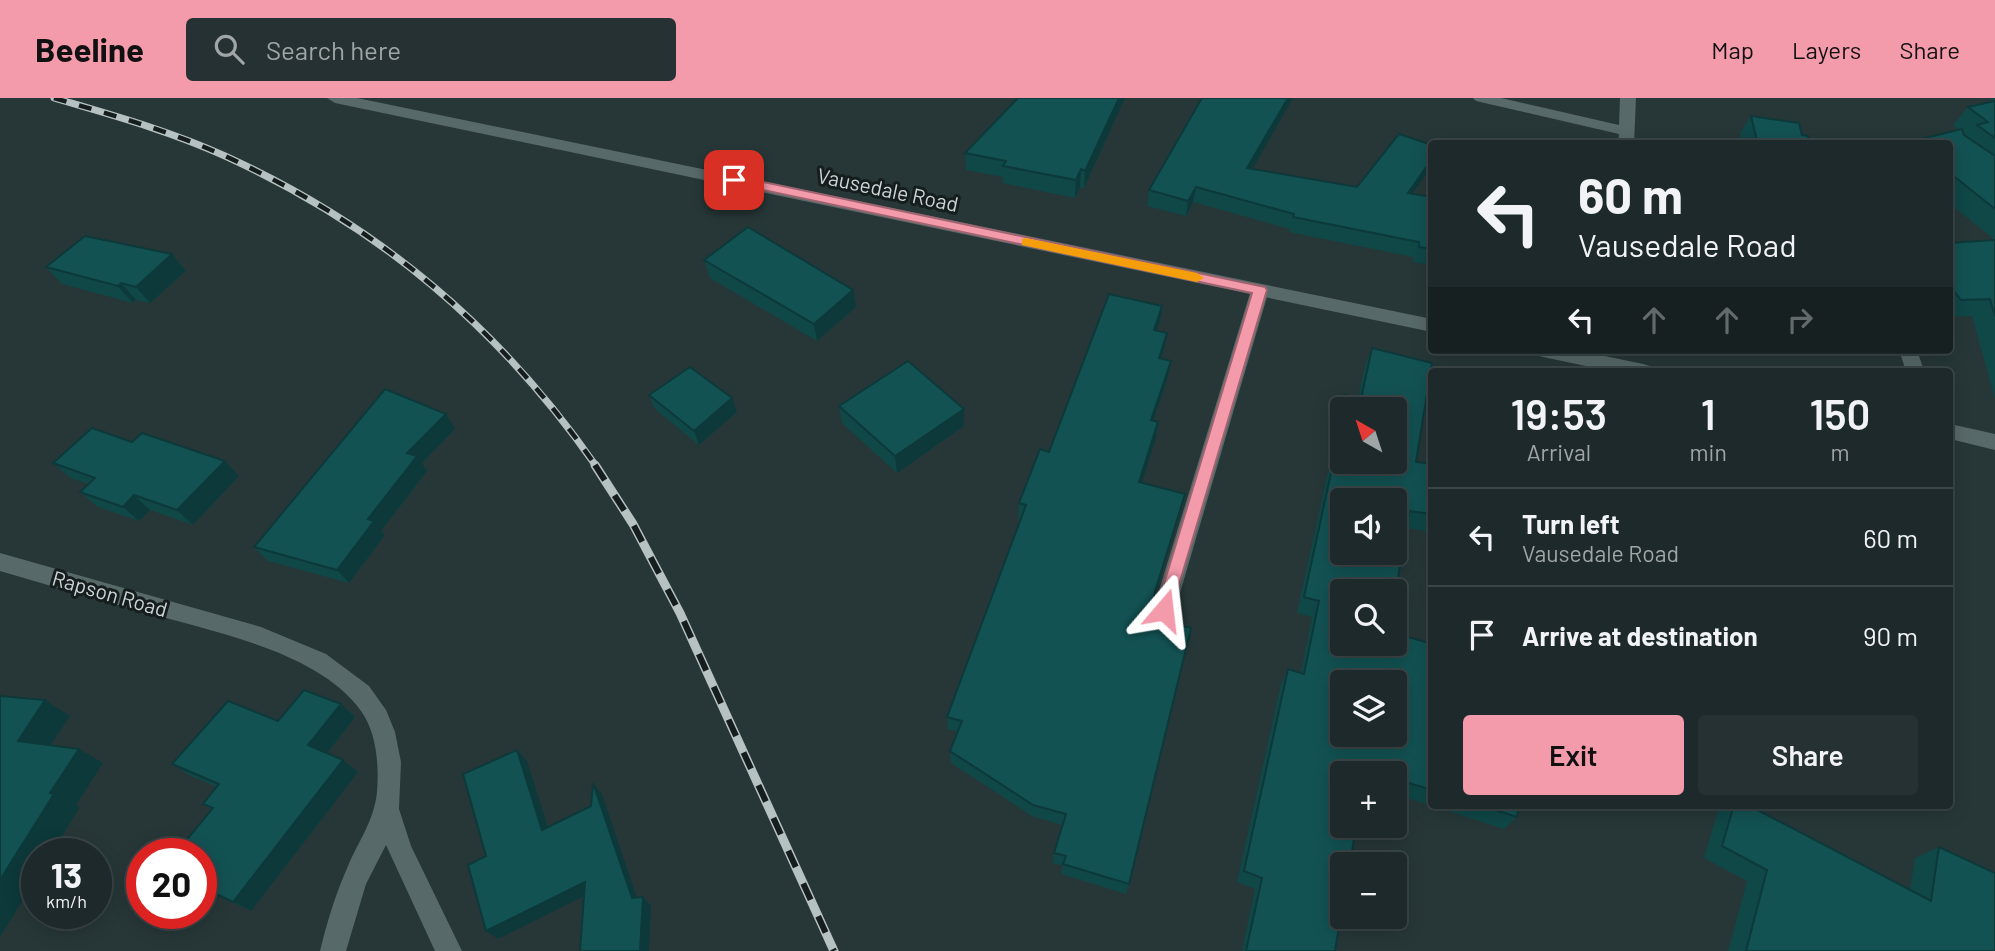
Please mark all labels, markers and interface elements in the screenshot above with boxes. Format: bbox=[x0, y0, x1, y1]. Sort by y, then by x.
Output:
search box bbox=[186, 18, 676, 81]
text: Beeline bbox=[35, 29, 144, 69]
icon: search bbox=[210, 30, 248, 68]
text: Search here bbox=[266, 34, 401, 65]
text: Map bbox=[1711, 35, 1754, 64]
text: Layers bbox=[1792, 35, 1861, 64]
text: Share bbox=[1899, 35, 1960, 64]
pin bbox=[704, 150, 764, 210]
icon: arrive bbox=[715, 161, 753, 199]
street label: Vausedale Road bbox=[815, 162, 961, 216]
text: 60 m bbox=[1578, 165, 1683, 224]
icon: left bbox=[1463, 168, 1554, 259]
text: Vausedale Road bbox=[1578, 225, 1797, 263]
icon: left bbox=[1562, 301, 1600, 339]
icon: ahead bbox=[1635, 301, 1673, 339]
icon: ahead bbox=[1708, 301, 1746, 339]
icon: right bbox=[1781, 301, 1819, 339]
text: 19:53 bbox=[1511, 388, 1607, 438]
text: 1 bbox=[1701, 388, 1716, 438]
text: 150 bbox=[1809, 388, 1870, 438]
north arrow bbox=[1330, 397, 1407, 474]
map controls bbox=[1330, 397, 1407, 929]
text: Arrival bbox=[1527, 438, 1591, 466]
text: min bbox=[1690, 438, 1727, 466]
text: m bbox=[1830, 438, 1849, 466]
button: sound bbox=[1330, 488, 1407, 565]
text: Turn left bbox=[1522, 508, 1620, 539]
icon: left bbox=[1463, 518, 1501, 556]
text: 60 m bbox=[1863, 522, 1918, 553]
text: Vausedale Road bbox=[1522, 539, 1679, 567]
street label: Rapson Road bbox=[50, 565, 170, 621]
position arrow bbox=[1127, 573, 1201, 647]
button: search bbox=[1330, 579, 1407, 656]
icon: arrive bbox=[1463, 616, 1501, 654]
text: Arrive at destination bbox=[1522, 620, 1758, 651]
text: 90 m bbox=[1863, 620, 1918, 651]
button: layers bbox=[1330, 670, 1407, 747]
button: Exit bbox=[1463, 715, 1684, 795]
button: Share bbox=[1698, 715, 1918, 795]
button: + bbox=[1330, 761, 1407, 838]
speed limit sign: 20 bbox=[126, 838, 217, 929]
button: − bbox=[1330, 852, 1407, 929]
text: 13 bbox=[51, 853, 82, 895]
text: km/h bbox=[46, 890, 87, 912]

